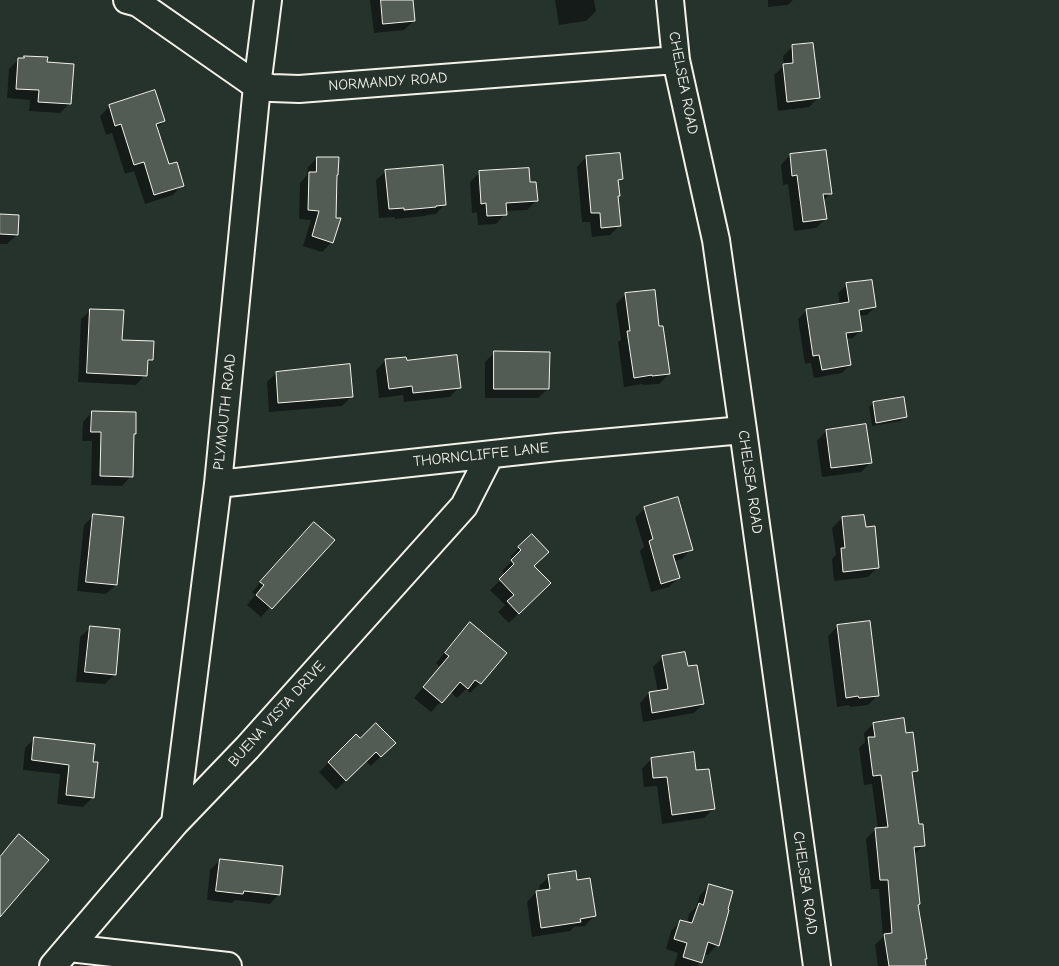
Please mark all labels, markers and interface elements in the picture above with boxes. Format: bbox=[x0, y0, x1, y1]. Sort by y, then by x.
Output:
street label: CHELSEA ROAD bbox=[664, 30, 702, 136]
street label: NORMANDY ROAD bbox=[328, 69, 448, 95]
street label: PLYMOUTH ROAD bbox=[210, 353, 240, 471]
street label: CHELSEA ROAD bbox=[734, 429, 766, 535]
street label: THORNCLIFFE LANE bbox=[412, 439, 550, 471]
street label: BUENA VISTA DRIVE bbox=[225, 657, 329, 771]
street label: CHELSEA ROAD bbox=[789, 830, 821, 936]

